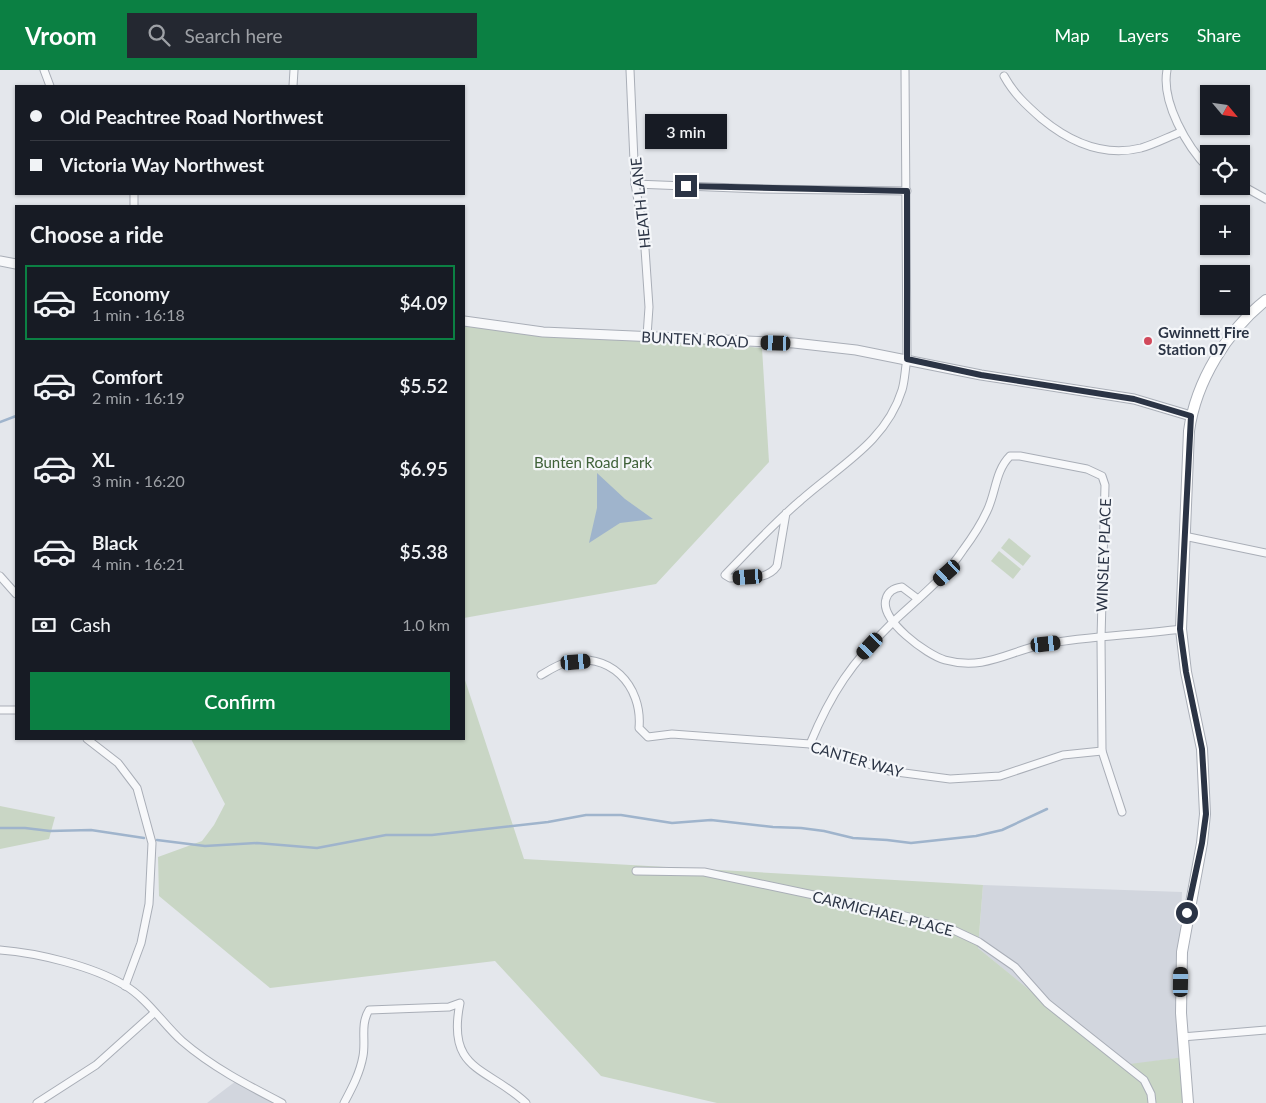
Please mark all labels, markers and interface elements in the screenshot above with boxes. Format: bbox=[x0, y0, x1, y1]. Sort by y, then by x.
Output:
search box bbox=[127, 13, 477, 58]
text: Vroom bbox=[25, 21, 97, 50]
icon: search bbox=[145, 21, 173, 49]
text: Search here bbox=[185, 24, 283, 47]
text: Map bbox=[1054, 24, 1090, 46]
text: Layers bbox=[1118, 24, 1169, 46]
text: Share bbox=[1197, 24, 1241, 46]
north arrow bbox=[1200, 85, 1250, 135]
map controls bbox=[1200, 85, 1250, 315]
text: Old Peachtree Road Northwest bbox=[60, 105, 323, 128]
callout: 3 min bbox=[645, 114, 727, 148]
text: 3 min bbox=[666, 122, 706, 141]
button: locate bbox=[1200, 145, 1250, 195]
text: Victoria Way Northwest bbox=[60, 153, 264, 176]
street label: HEATH LANE bbox=[626, 157, 654, 249]
route end bbox=[675, 175, 697, 197]
button: + bbox=[1200, 205, 1250, 255]
text: Choose a ride bbox=[30, 221, 164, 248]
button: − bbox=[1200, 265, 1250, 315]
icon: car bbox=[32, 280, 77, 325]
text: Economy bbox=[92, 282, 170, 305]
text: $4.09 bbox=[399, 291, 448, 314]
text: 1 min · 16:18 bbox=[92, 305, 185, 324]
place label: Gwinnett Fire Station 07 bbox=[1158, 323, 1249, 358]
street label: BUNTEN ROAD bbox=[641, 327, 749, 351]
car bbox=[760, 335, 791, 351]
marker: Gwinnett Fire Station 07 bbox=[1142, 335, 1154, 347]
icon: car bbox=[32, 363, 77, 408]
text: Comfort bbox=[92, 365, 163, 388]
text: $5.52 bbox=[399, 374, 448, 397]
text: 2 min · 16:19 bbox=[92, 388, 185, 407]
icon: car bbox=[32, 446, 77, 491]
text: XL bbox=[92, 448, 115, 471]
park label: Bunten Road Park bbox=[534, 453, 652, 471]
text: $6.95 bbox=[399, 457, 448, 480]
text: 3 min · 16:20 bbox=[92, 471, 185, 490]
street label: WINSLEY PLACE bbox=[1092, 498, 1114, 612]
icon: car bbox=[32, 529, 77, 574]
text: Black bbox=[92, 531, 138, 554]
text: $5.38 bbox=[399, 540, 448, 563]
text: 4 min · 16:21 bbox=[92, 554, 185, 573]
car bbox=[930, 557, 963, 589]
car bbox=[732, 568, 763, 586]
icon: cash bbox=[30, 611, 58, 639]
text: Cash bbox=[70, 613, 111, 636]
text: 1.0 km bbox=[402, 615, 450, 634]
car bbox=[854, 630, 885, 662]
car bbox=[1030, 635, 1061, 653]
car bbox=[560, 653, 591, 671]
button: Confirm bbox=[30, 672, 450, 730]
street label: CANTER WAY bbox=[809, 737, 906, 781]
street label: CARMICHAEL PLACE bbox=[811, 887, 955, 939]
route start bbox=[1176, 902, 1198, 924]
car bbox=[1173, 967, 1188, 997]

